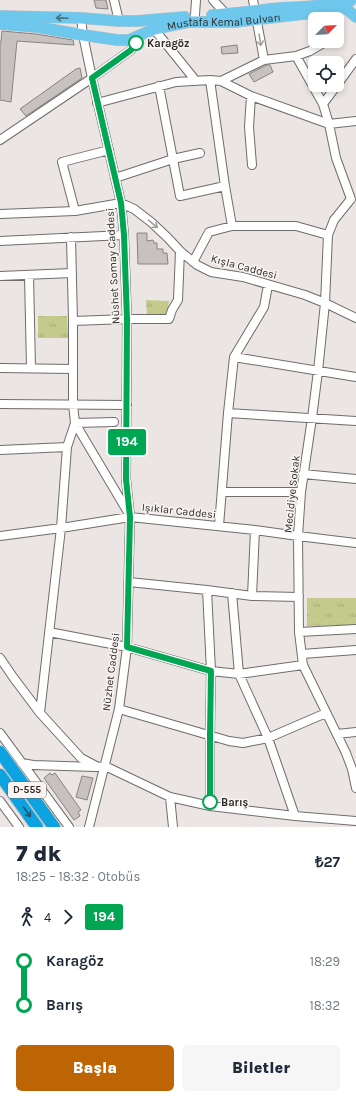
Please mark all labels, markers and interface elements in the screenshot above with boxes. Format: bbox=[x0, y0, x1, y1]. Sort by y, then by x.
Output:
street label: Mustafa Kemal Bulvarı bbox=[166, 10, 281, 33]
north arrow bbox=[308, 12, 344, 48]
map controls bbox=[308, 12, 344, 92]
one-way arrow bbox=[56, 14, 69, 21]
one-way arrow bbox=[256, 33, 264, 46]
marker: Karagöz bbox=[128, 35, 144, 51]
place label: Karagöz bbox=[147, 37, 189, 50]
button: locate bbox=[308, 56, 344, 92]
street label: Nüshet Somay Caddesi bbox=[103, 208, 123, 324]
one-way arrow bbox=[148, 220, 158, 229]
street label: Kışla Caddesi bbox=[209, 252, 279, 282]
line badge: 194 bbox=[104, 429, 150, 455]
text: 194 bbox=[116, 433, 138, 450]
street label: Mecidiye Sokak bbox=[281, 454, 303, 534]
street label: Işıklar Caddesi bbox=[141, 501, 217, 521]
street label: Nüzhet Caddesi bbox=[100, 632, 122, 712]
road number: D-555 bbox=[8, 782, 46, 798]
marker: Barış bbox=[202, 794, 218, 810]
place label: Barış bbox=[221, 796, 248, 809]
one-way arrow bbox=[23, 806, 31, 817]
text: 7 dk bbox=[16, 841, 61, 867]
text: ₺27 bbox=[315, 853, 340, 871]
text: 18:25 – 18:32 · Otobüs bbox=[16, 869, 140, 884]
icon: walk bbox=[16, 906, 38, 928]
icon: forward bbox=[57, 906, 79, 928]
text: 194 bbox=[93, 908, 115, 925]
text: 4 bbox=[44, 910, 51, 925]
text: Karagöz bbox=[46, 952, 104, 970]
text: 18:29 bbox=[310, 954, 340, 969]
text: Barış bbox=[46, 996, 83, 1014]
text: 18:32 bbox=[310, 998, 340, 1013]
button: Başla bbox=[16, 1045, 174, 1091]
button: Biletler bbox=[182, 1045, 340, 1091]

